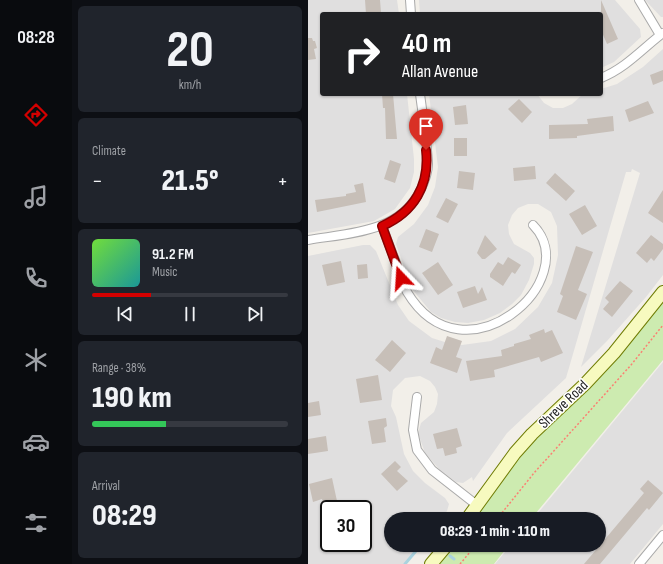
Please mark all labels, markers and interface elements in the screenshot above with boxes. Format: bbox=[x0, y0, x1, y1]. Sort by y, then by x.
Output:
text: 20 bbox=[166, 19, 214, 82]
text: 08:28 bbox=[17, 27, 55, 48]
text: 40 m bbox=[402, 27, 451, 60]
icon: right bbox=[336, 28, 388, 80]
text: Allan Avenue bbox=[402, 61, 478, 82]
text: km/h bbox=[179, 77, 201, 93]
icon: directions bbox=[22, 101, 50, 129]
pin bbox=[409, 109, 443, 150]
icon: arrive bbox=[415, 115, 437, 137]
text: Climate bbox=[92, 143, 126, 159]
text: 21.5° bbox=[161, 163, 219, 199]
text: − bbox=[92, 168, 103, 195]
text: + bbox=[277, 168, 288, 195]
icon: music bbox=[22, 183, 50, 211]
text: 91.2 FM bbox=[152, 245, 194, 264]
position arrow bbox=[380, 257, 422, 299]
icon: phone bbox=[22, 264, 50, 292]
text: Music bbox=[152, 264, 177, 280]
icon: previous bbox=[114, 303, 136, 325]
icon: pause bbox=[179, 303, 201, 325]
icon: next bbox=[244, 303, 266, 325]
icon: climate bbox=[22, 346, 50, 374]
text: Range · 38% bbox=[92, 360, 146, 376]
street label: Shreve Road bbox=[534, 376, 592, 433]
text: 190 km bbox=[92, 380, 172, 416]
icon: car bbox=[22, 428, 50, 456]
text: Arrival bbox=[92, 478, 120, 494]
text: 08:29 bbox=[92, 498, 157, 534]
speed limit sign: 30 bbox=[320, 500, 372, 552]
icon: filters bbox=[22, 509, 50, 537]
text: 08:29 · 1 min · 110 m bbox=[440, 522, 550, 541]

